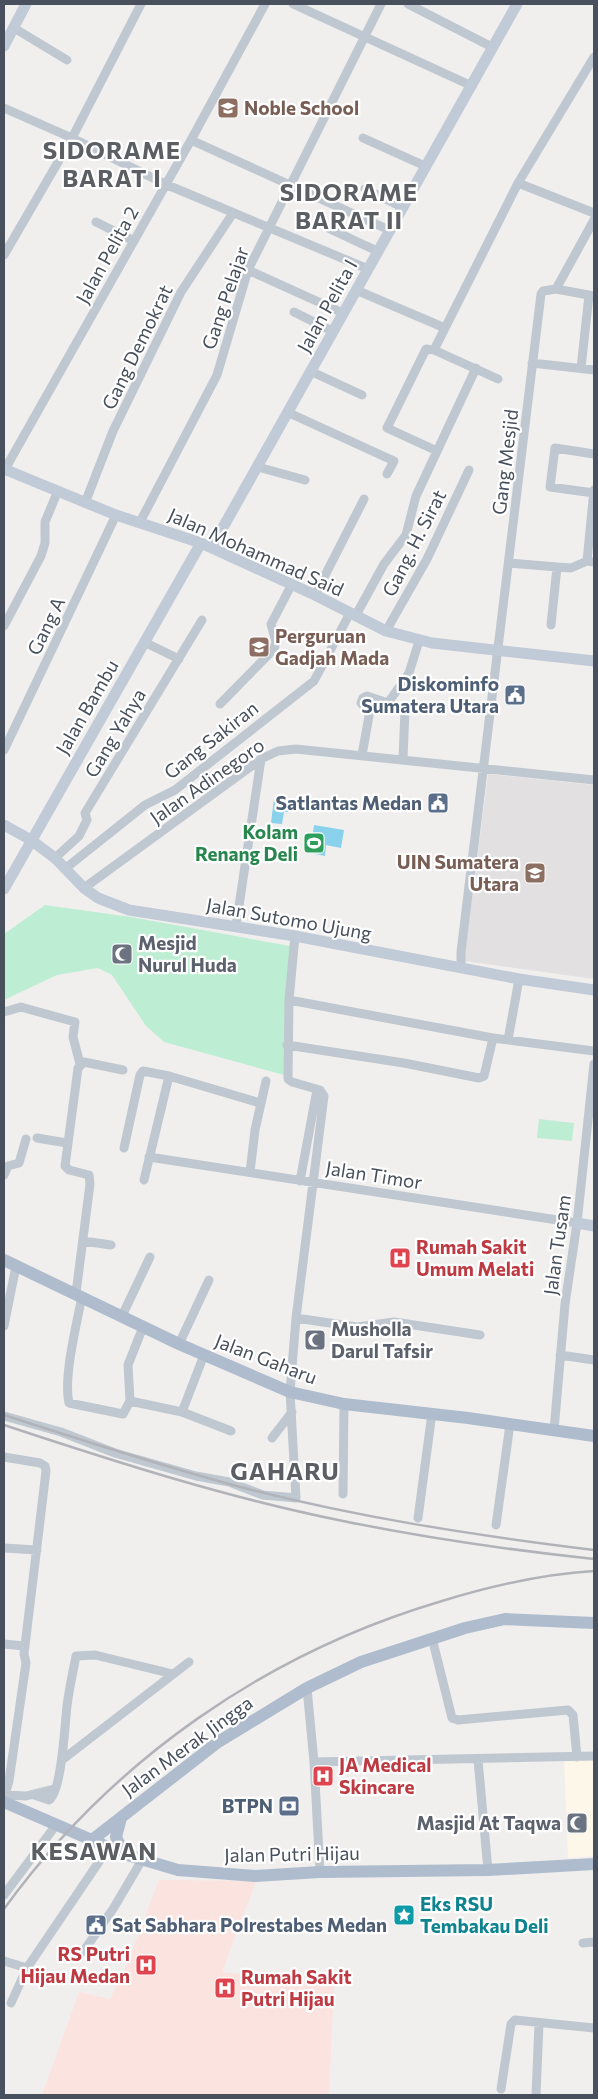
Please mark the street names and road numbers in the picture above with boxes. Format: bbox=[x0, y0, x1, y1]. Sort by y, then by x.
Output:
street label: Jalan Pelita 2 bbox=[70, 202, 143, 308]
street label: Gang Pelajar bbox=[196, 243, 253, 352]
street label: Jalan Pelita I bbox=[292, 255, 362, 356]
street label: Gang Demokrat bbox=[96, 280, 177, 413]
street label: Gang Mesjid bbox=[487, 408, 522, 516]
street label: Gang. H. Sirat bbox=[377, 485, 450, 600]
street label: Jalan Mohammad Said bbox=[165, 502, 348, 601]
street label: Gang A bbox=[22, 593, 69, 659]
street label: Jalan Bambu bbox=[50, 655, 123, 758]
street label: Gang Yahya bbox=[79, 684, 150, 781]
street label: Gang Sakiran bbox=[159, 696, 262, 784]
street label: Jalan Adinegoro bbox=[145, 733, 268, 829]
street label: Jalan Sutomo Ujung bbox=[205, 893, 374, 944]
street label: Jalan Timor bbox=[324, 1156, 424, 1194]
street label: Jalan Tusam bbox=[538, 1193, 575, 1297]
street label: Jalan Gaharu bbox=[212, 1329, 321, 1389]
street label: Jalan Merak Jingga bbox=[117, 1690, 257, 1801]
street label: Jalan Putri Hijau bbox=[224, 1841, 360, 1866]

